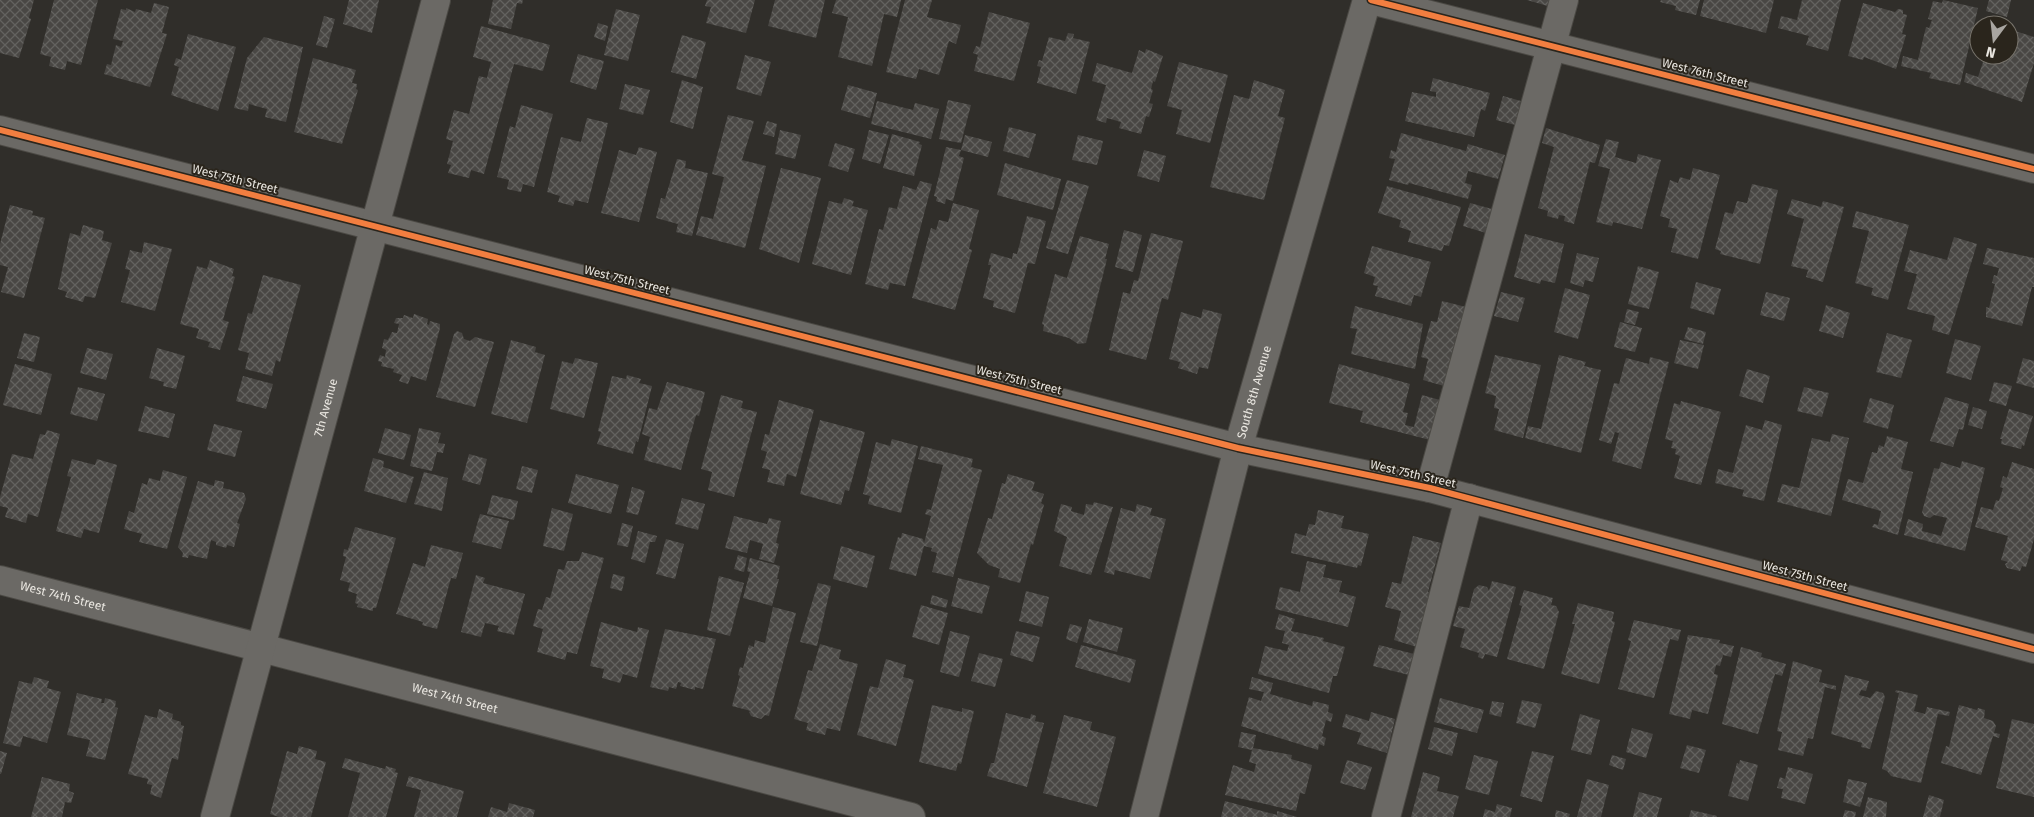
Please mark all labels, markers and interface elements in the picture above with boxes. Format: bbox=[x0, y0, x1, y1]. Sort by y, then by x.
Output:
north arrow bbox=[1969, 15, 2019, 65]
text: N bbox=[1984, 43, 1997, 61]
street label: West 76th Street bbox=[1661, 56, 1750, 91]
street label: West 75th Street bbox=[191, 162, 280, 197]
street label: West 75th Street bbox=[583, 263, 672, 298]
street label: South 8th Avenue bbox=[1234, 344, 1274, 440]
street label: West 75th Street bbox=[975, 363, 1064, 398]
street label: 7th Avenue bbox=[311, 377, 340, 438]
street label: West 75th Street bbox=[1369, 457, 1458, 491]
street label: West 75th Street bbox=[1761, 558, 1850, 594]
street label: West 74th Street bbox=[19, 579, 108, 614]
street label: West 74th Street bbox=[411, 680, 500, 716]

